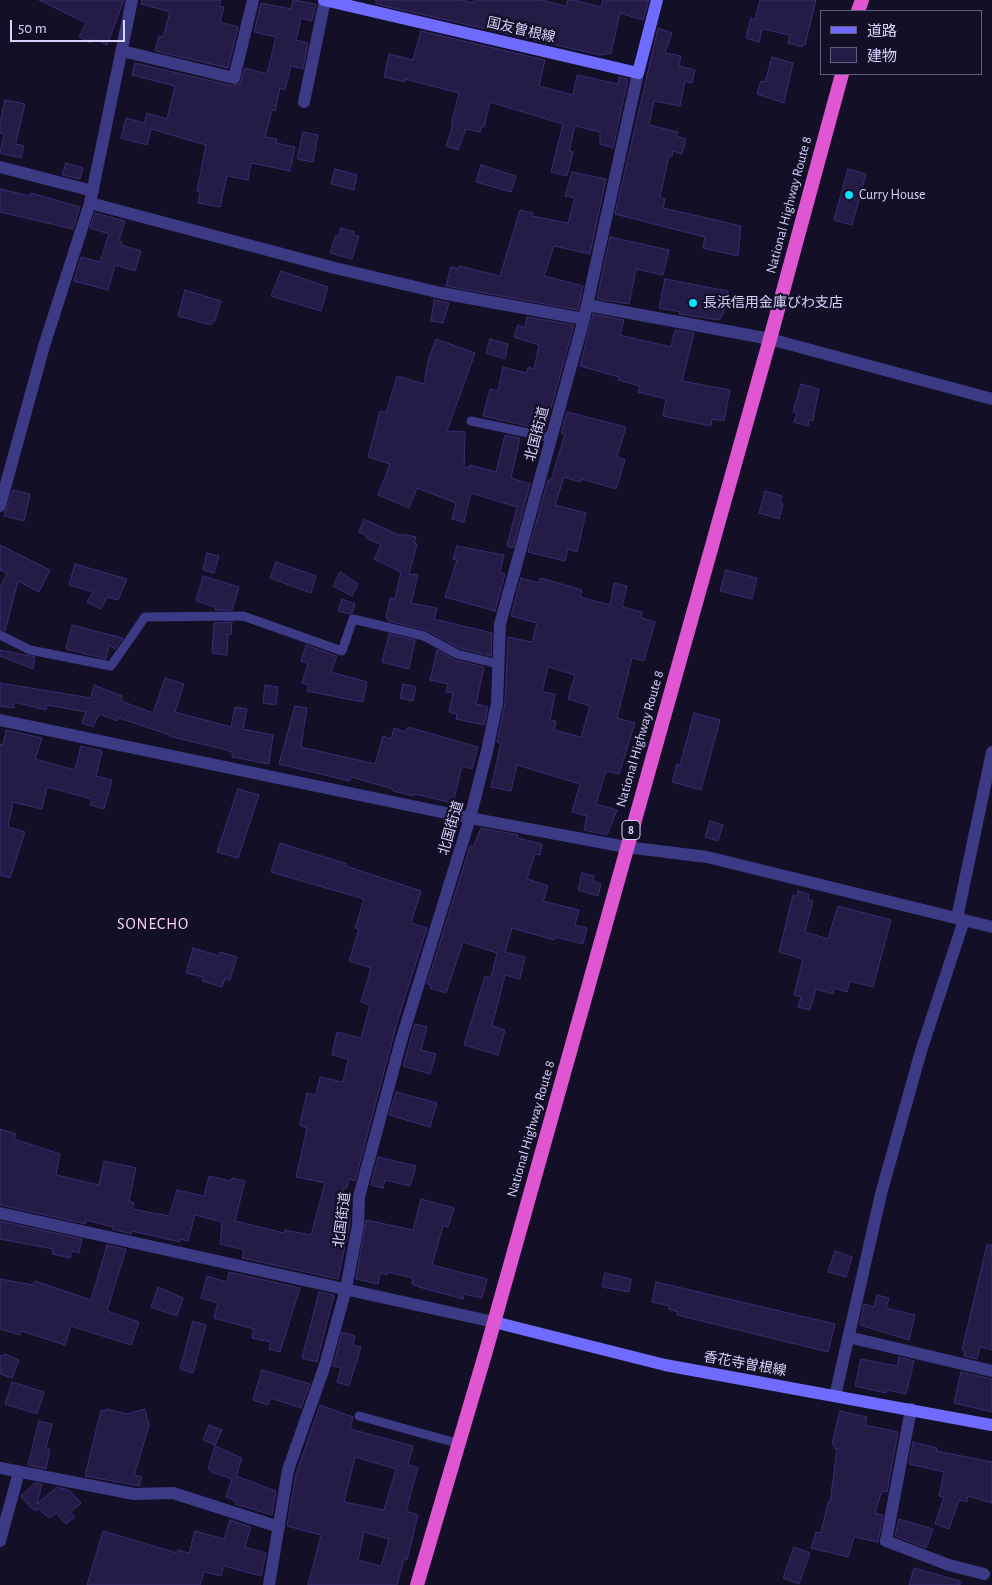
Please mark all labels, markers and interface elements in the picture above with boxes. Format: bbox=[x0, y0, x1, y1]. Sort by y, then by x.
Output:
scale bar bbox=[12, 10, 128, 42]
legend bbox=[820, 10, 982, 75]
street label: 国友曽根線 bbox=[485, 14, 557, 46]
text: 50 m bbox=[18, 21, 47, 36]
text: 道路 bbox=[867, 24, 897, 39]
text: 建物 bbox=[867, 49, 897, 64]
street label: National Highway Route 8 bbox=[763, 135, 815, 275]
place label: Curry House bbox=[859, 187, 926, 203]
marker: Curry House bbox=[843, 189, 855, 201]
place label: 長浜信用金庫びわ支店 bbox=[703, 295, 843, 311]
marker: 長浜信用金庫びわ支店 bbox=[687, 297, 699, 309]
street label: 北国街道 bbox=[522, 405, 552, 463]
street label: National Highway Route 8 bbox=[612, 669, 668, 809]
street label: 北国街道 bbox=[435, 799, 467, 857]
road number: 8 bbox=[622, 820, 640, 840]
district label: SONECHO bbox=[116, 914, 190, 934]
street label: National Highway Route 8 bbox=[503, 1059, 559, 1199]
street label: 北国街道 bbox=[330, 1191, 354, 1249]
street label: 香花寺曽根線 bbox=[702, 1348, 788, 1380]

